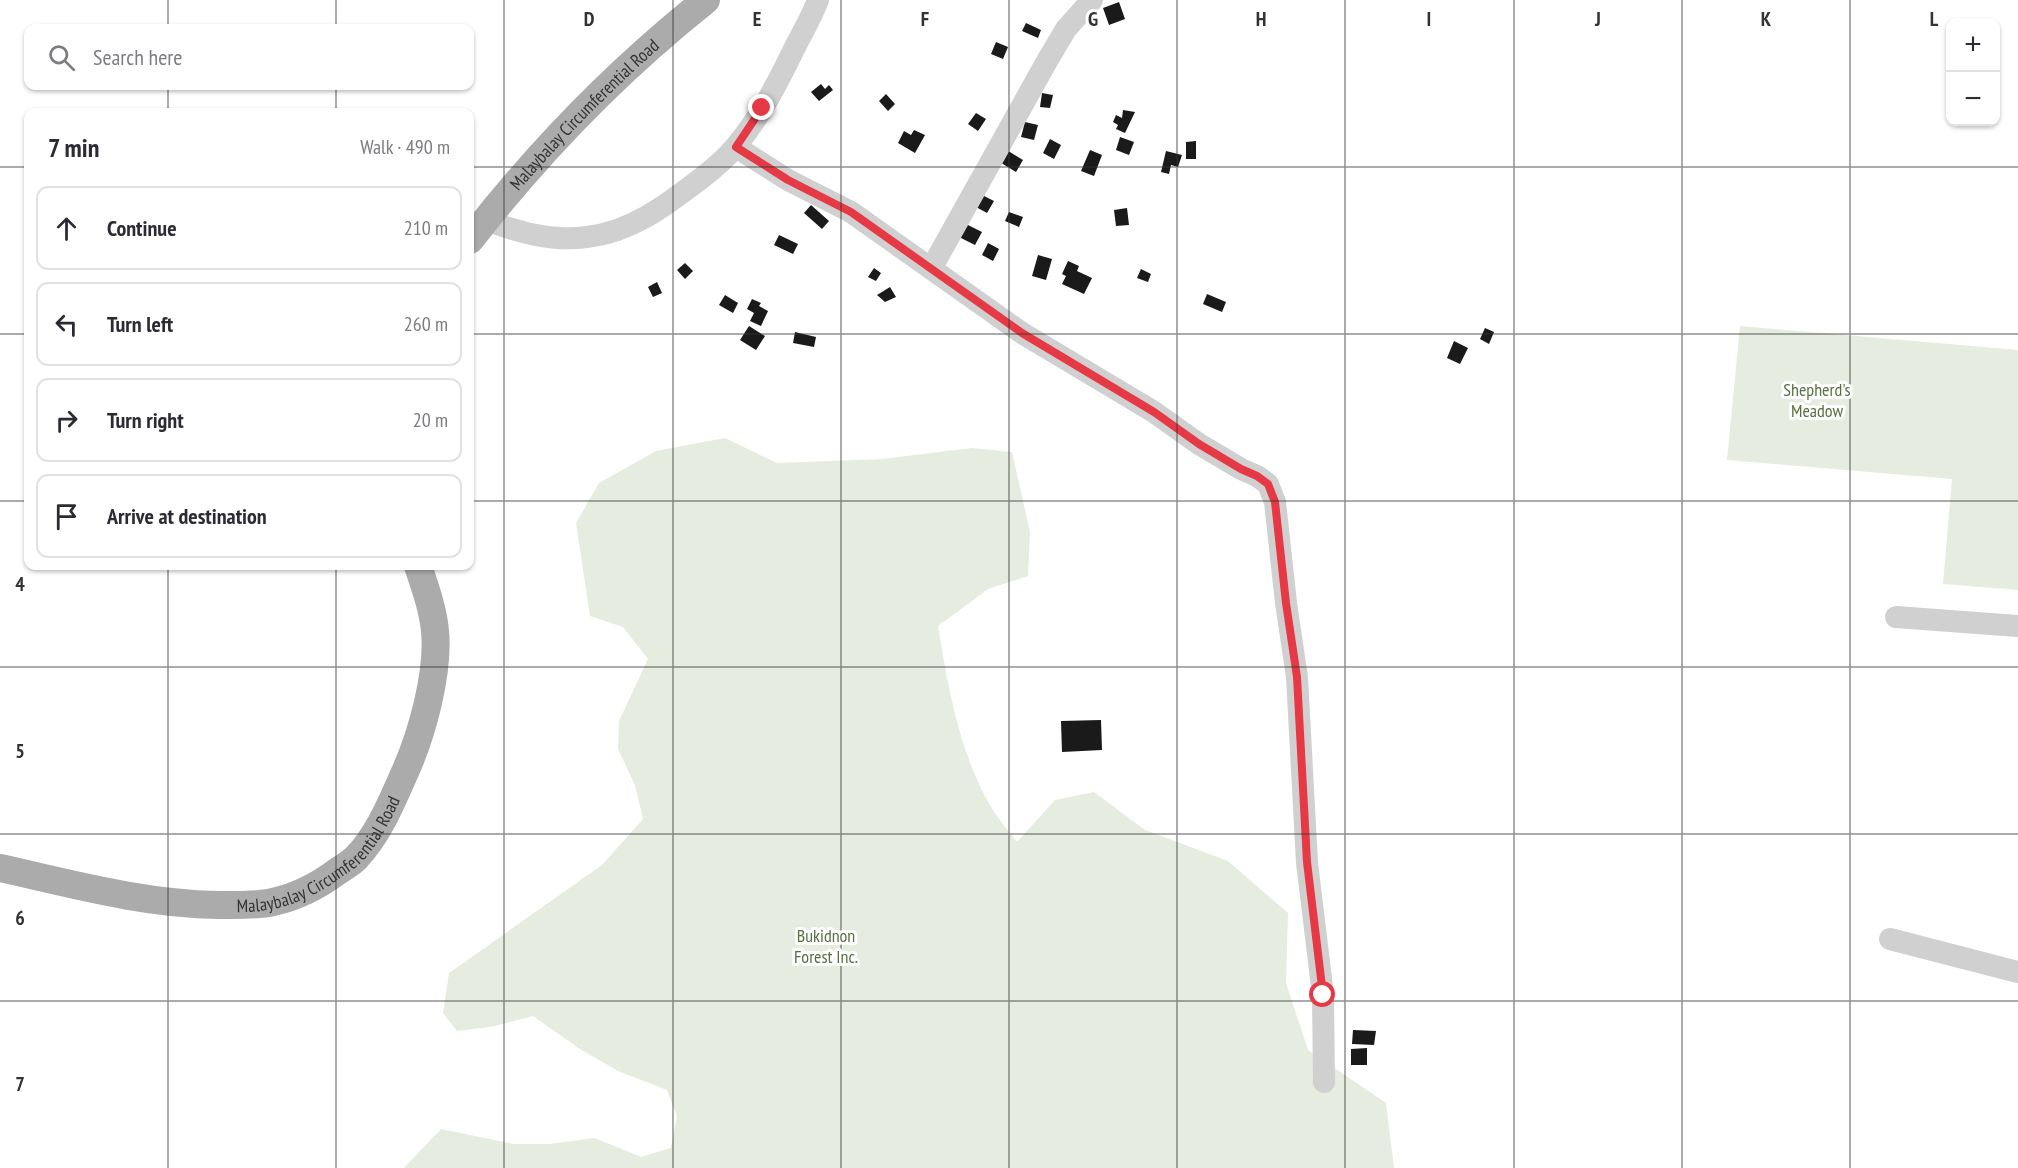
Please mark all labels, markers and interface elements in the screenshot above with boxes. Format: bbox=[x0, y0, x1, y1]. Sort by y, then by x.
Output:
text: D bbox=[584, 6, 595, 32]
text: E bbox=[753, 6, 761, 32]
text: F bbox=[921, 6, 929, 32]
text: G bbox=[1088, 6, 1098, 32]
text: H bbox=[1256, 6, 1266, 32]
text: I bbox=[1427, 6, 1431, 32]
text: J bbox=[1594, 6, 1601, 32]
text: K bbox=[1761, 6, 1772, 32]
text: L bbox=[1930, 6, 1939, 32]
map controls bbox=[1946, 18, 2000, 126]
button: + bbox=[1946, 18, 2000, 72]
search box bbox=[24, 24, 474, 90]
street label: Malaybalay Circumferential Road bbox=[504, 33, 663, 195]
icon: search bbox=[45, 41, 78, 74]
text: Search here bbox=[93, 43, 182, 71]
button: − bbox=[1946, 72, 2000, 126]
route end bbox=[748, 94, 774, 120]
text: 7 min bbox=[48, 131, 99, 164]
text: Walk · 490 m bbox=[360, 134, 450, 160]
icon: ahead bbox=[50, 212, 83, 245]
text: Continue bbox=[107, 214, 177, 242]
text: 210 m bbox=[404, 215, 448, 241]
icon: left bbox=[50, 308, 83, 341]
text: Turn left bbox=[107, 310, 173, 338]
text: 260 m bbox=[404, 311, 448, 337]
park label: Shepherd's Meadow bbox=[1783, 378, 1851, 422]
icon: right bbox=[50, 404, 83, 437]
text: Turn right bbox=[107, 406, 184, 434]
text: 20 m bbox=[413, 407, 448, 433]
icon: arrive bbox=[50, 500, 83, 533]
text: Arrive at destination bbox=[107, 502, 267, 530]
text: 4 bbox=[15, 571, 25, 597]
text: 5 bbox=[15, 738, 25, 764]
street label: Malaybalay Circumferential Road bbox=[237, 792, 404, 917]
text: 6 bbox=[15, 905, 25, 931]
park label: Bukidnon Forest Inc. bbox=[794, 924, 858, 968]
route start bbox=[1309, 981, 1335, 1007]
text: 7 bbox=[15, 1071, 25, 1097]

